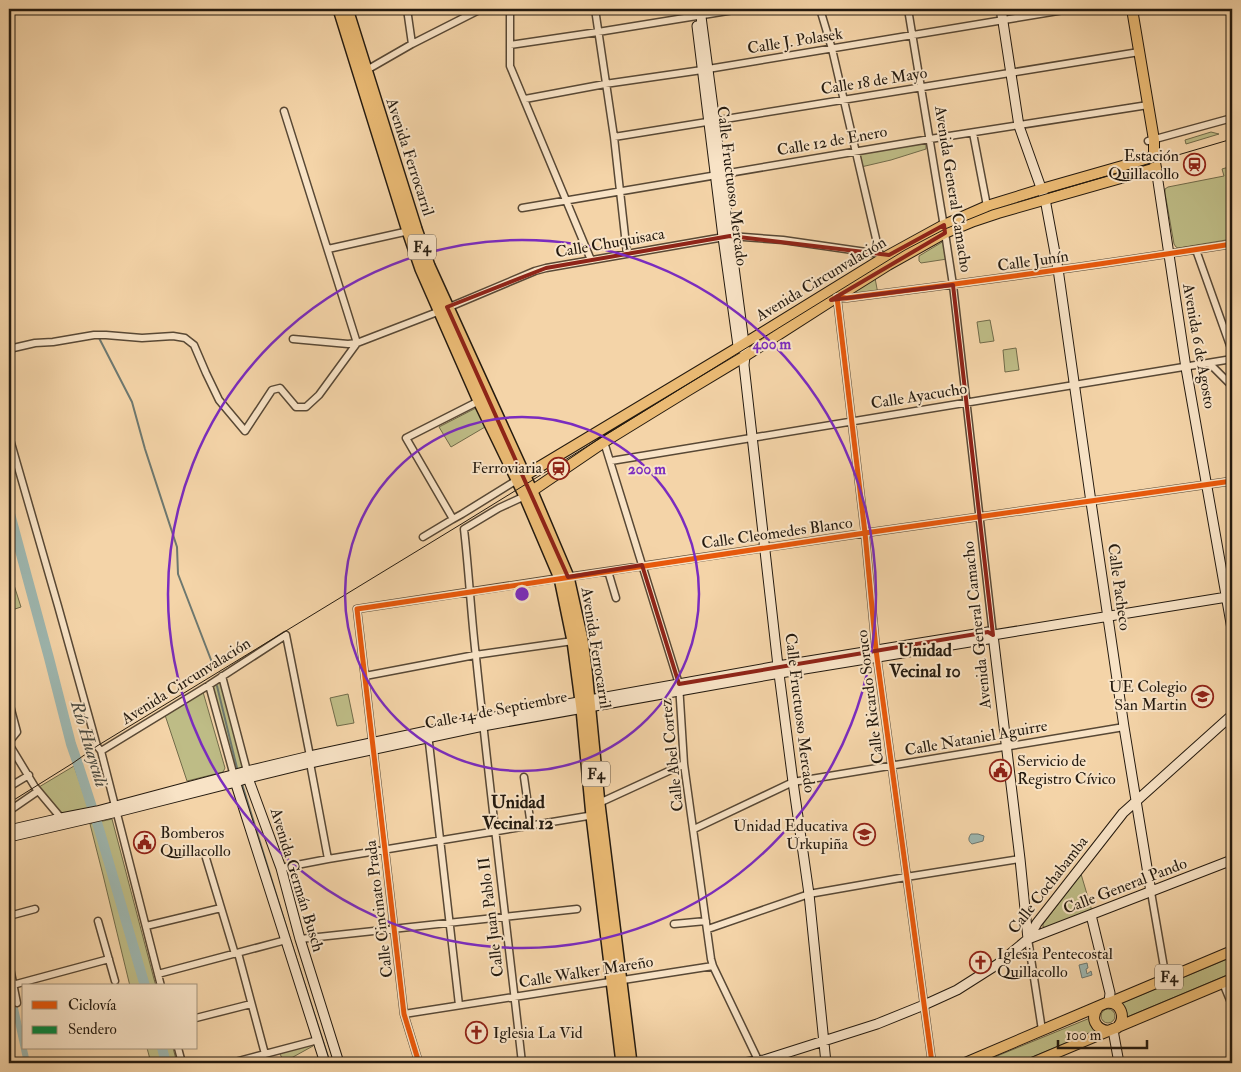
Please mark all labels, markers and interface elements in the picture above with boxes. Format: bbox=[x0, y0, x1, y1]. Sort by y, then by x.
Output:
street label: Calle J. Polasek bbox=[746, 24, 845, 59]
street label: Calle 18 de Mayo bbox=[819, 63, 929, 99]
street label: Avenida Ferrocarril bbox=[381, 95, 438, 218]
street label: Avenida General Camacho bbox=[930, 103, 976, 274]
street label: Calle Fructuoso Mercado bbox=[712, 105, 752, 267]
street label: Calle 12 de Enero bbox=[775, 121, 889, 161]
place label: Estación Quillacollo bbox=[1108, 146, 1179, 184]
station icon: Estación Quillacollo bbox=[1183, 153, 1207, 177]
street label: Calle Chuquisaca bbox=[554, 223, 667, 262]
street label: Avenida Circunvalación bbox=[751, 232, 890, 326]
road number: F4 bbox=[408, 234, 436, 260]
street label: Calle Junín bbox=[996, 246, 1070, 277]
street label: Avenida 6 de Agosto bbox=[1178, 281, 1220, 411]
text: 400 m bbox=[752, 335, 791, 354]
street label: Calle Ayacucho bbox=[869, 378, 969, 413]
station icon: Ferroviaria bbox=[546, 456, 570, 480]
place label: Ferroviaria bbox=[472, 458, 542, 478]
text: 200 m bbox=[628, 460, 666, 479]
street label: Calle Cleomedes Blanco bbox=[700, 512, 854, 554]
street label: Avenida General Camacho bbox=[958, 540, 996, 711]
street label: Calle Pacheco bbox=[1103, 542, 1135, 632]
centre of rings bbox=[513, 585, 531, 603]
street label: Avenida Ferrocarril bbox=[576, 585, 615, 710]
street label: Calle Ricardo Soruco bbox=[852, 629, 888, 765]
street label: Calle Fructuoso Mercado bbox=[780, 632, 820, 794]
street label: Avenida Circunvalación bbox=[117, 633, 254, 729]
district label: Unidad Vecinal 10 bbox=[888, 639, 961, 683]
place label: UE Colegio San Martin bbox=[1109, 677, 1187, 715]
school or university icon: UE Colegio San Martin bbox=[1191, 684, 1215, 708]
street label: Calle 14 de Septiembre bbox=[423, 686, 569, 735]
water label: Río Huayculi bbox=[65, 697, 113, 790]
street label: Calle Abel Cortez bbox=[656, 697, 688, 813]
street label: Calle Nataniel Aguirre bbox=[903, 716, 1049, 760]
place label: Servicio de Registro Cívico bbox=[1017, 751, 1116, 789]
public building icon: Servicio de Registro Cívico bbox=[989, 758, 1013, 782]
road number: F4 bbox=[582, 762, 610, 786]
district label: Unidad Vecinal 12 bbox=[481, 791, 554, 835]
street label: Avenida Germán Busch bbox=[265, 805, 329, 955]
place label: Unidad Educativa Urkupiña bbox=[733, 816, 848, 855]
place label: Bomberos Quillacollo bbox=[160, 823, 231, 861]
school or university icon: Unidad Educativa Urkupiña bbox=[852, 823, 876, 847]
public building icon: Bomberos Quillacollo bbox=[132, 830, 156, 854]
street label: Calle Cochabamba bbox=[1004, 832, 1093, 938]
street label: Calle Cincinato Prada bbox=[361, 839, 397, 979]
street label: Calle General Pando bbox=[1060, 853, 1190, 919]
street label: Calle Juan Pablo II bbox=[474, 856, 509, 978]
place label: Iglesia Pentecostal Quillacollo bbox=[997, 944, 1113, 982]
street label: Calle Walker Mareño bbox=[517, 951, 655, 993]
church icon: Iglesia Pentecostal Quillacollo bbox=[969, 951, 993, 975]
road number: F4 bbox=[1155, 964, 1183, 990]
legend bbox=[22, 984, 198, 1050]
text: Ciclovía bbox=[68, 996, 117, 1015]
scale bar bbox=[1058, 1017, 1147, 1049]
text: Sendero bbox=[68, 1020, 117, 1039]
church icon: Iglesia La Vid bbox=[465, 1021, 489, 1045]
place label: Iglesia La Vid bbox=[493, 1023, 583, 1043]
text: 100 m bbox=[1066, 1026, 1102, 1045]

